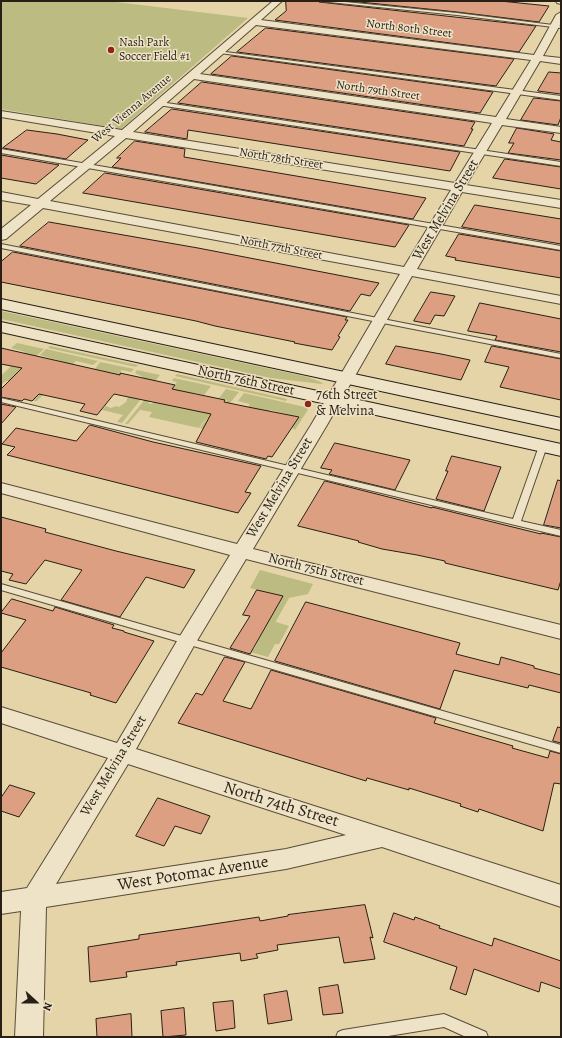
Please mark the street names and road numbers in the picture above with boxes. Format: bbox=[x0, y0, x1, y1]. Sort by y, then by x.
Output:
street label: North 80th Street bbox=[365, 17, 453, 41]
street label: West Vienna Avenue bbox=[89, 72, 175, 146]
street label: North 79th Street bbox=[335, 78, 421, 104]
street label: North 78th Street bbox=[238, 145, 324, 173]
street label: West Melvina Street bbox=[409, 157, 483, 263]
street label: North 77th Street bbox=[238, 233, 324, 263]
street label: North 76th Street bbox=[196, 363, 296, 399]
street label: West Melvina Street bbox=[243, 435, 317, 541]
street label: North 75th Street bbox=[266, 550, 366, 590]
street label: West Melvina Street bbox=[77, 713, 151, 819]
street label: North 74th Street bbox=[221, 778, 341, 832]
street label: West Potomac Avenue bbox=[116, 852, 270, 896]

